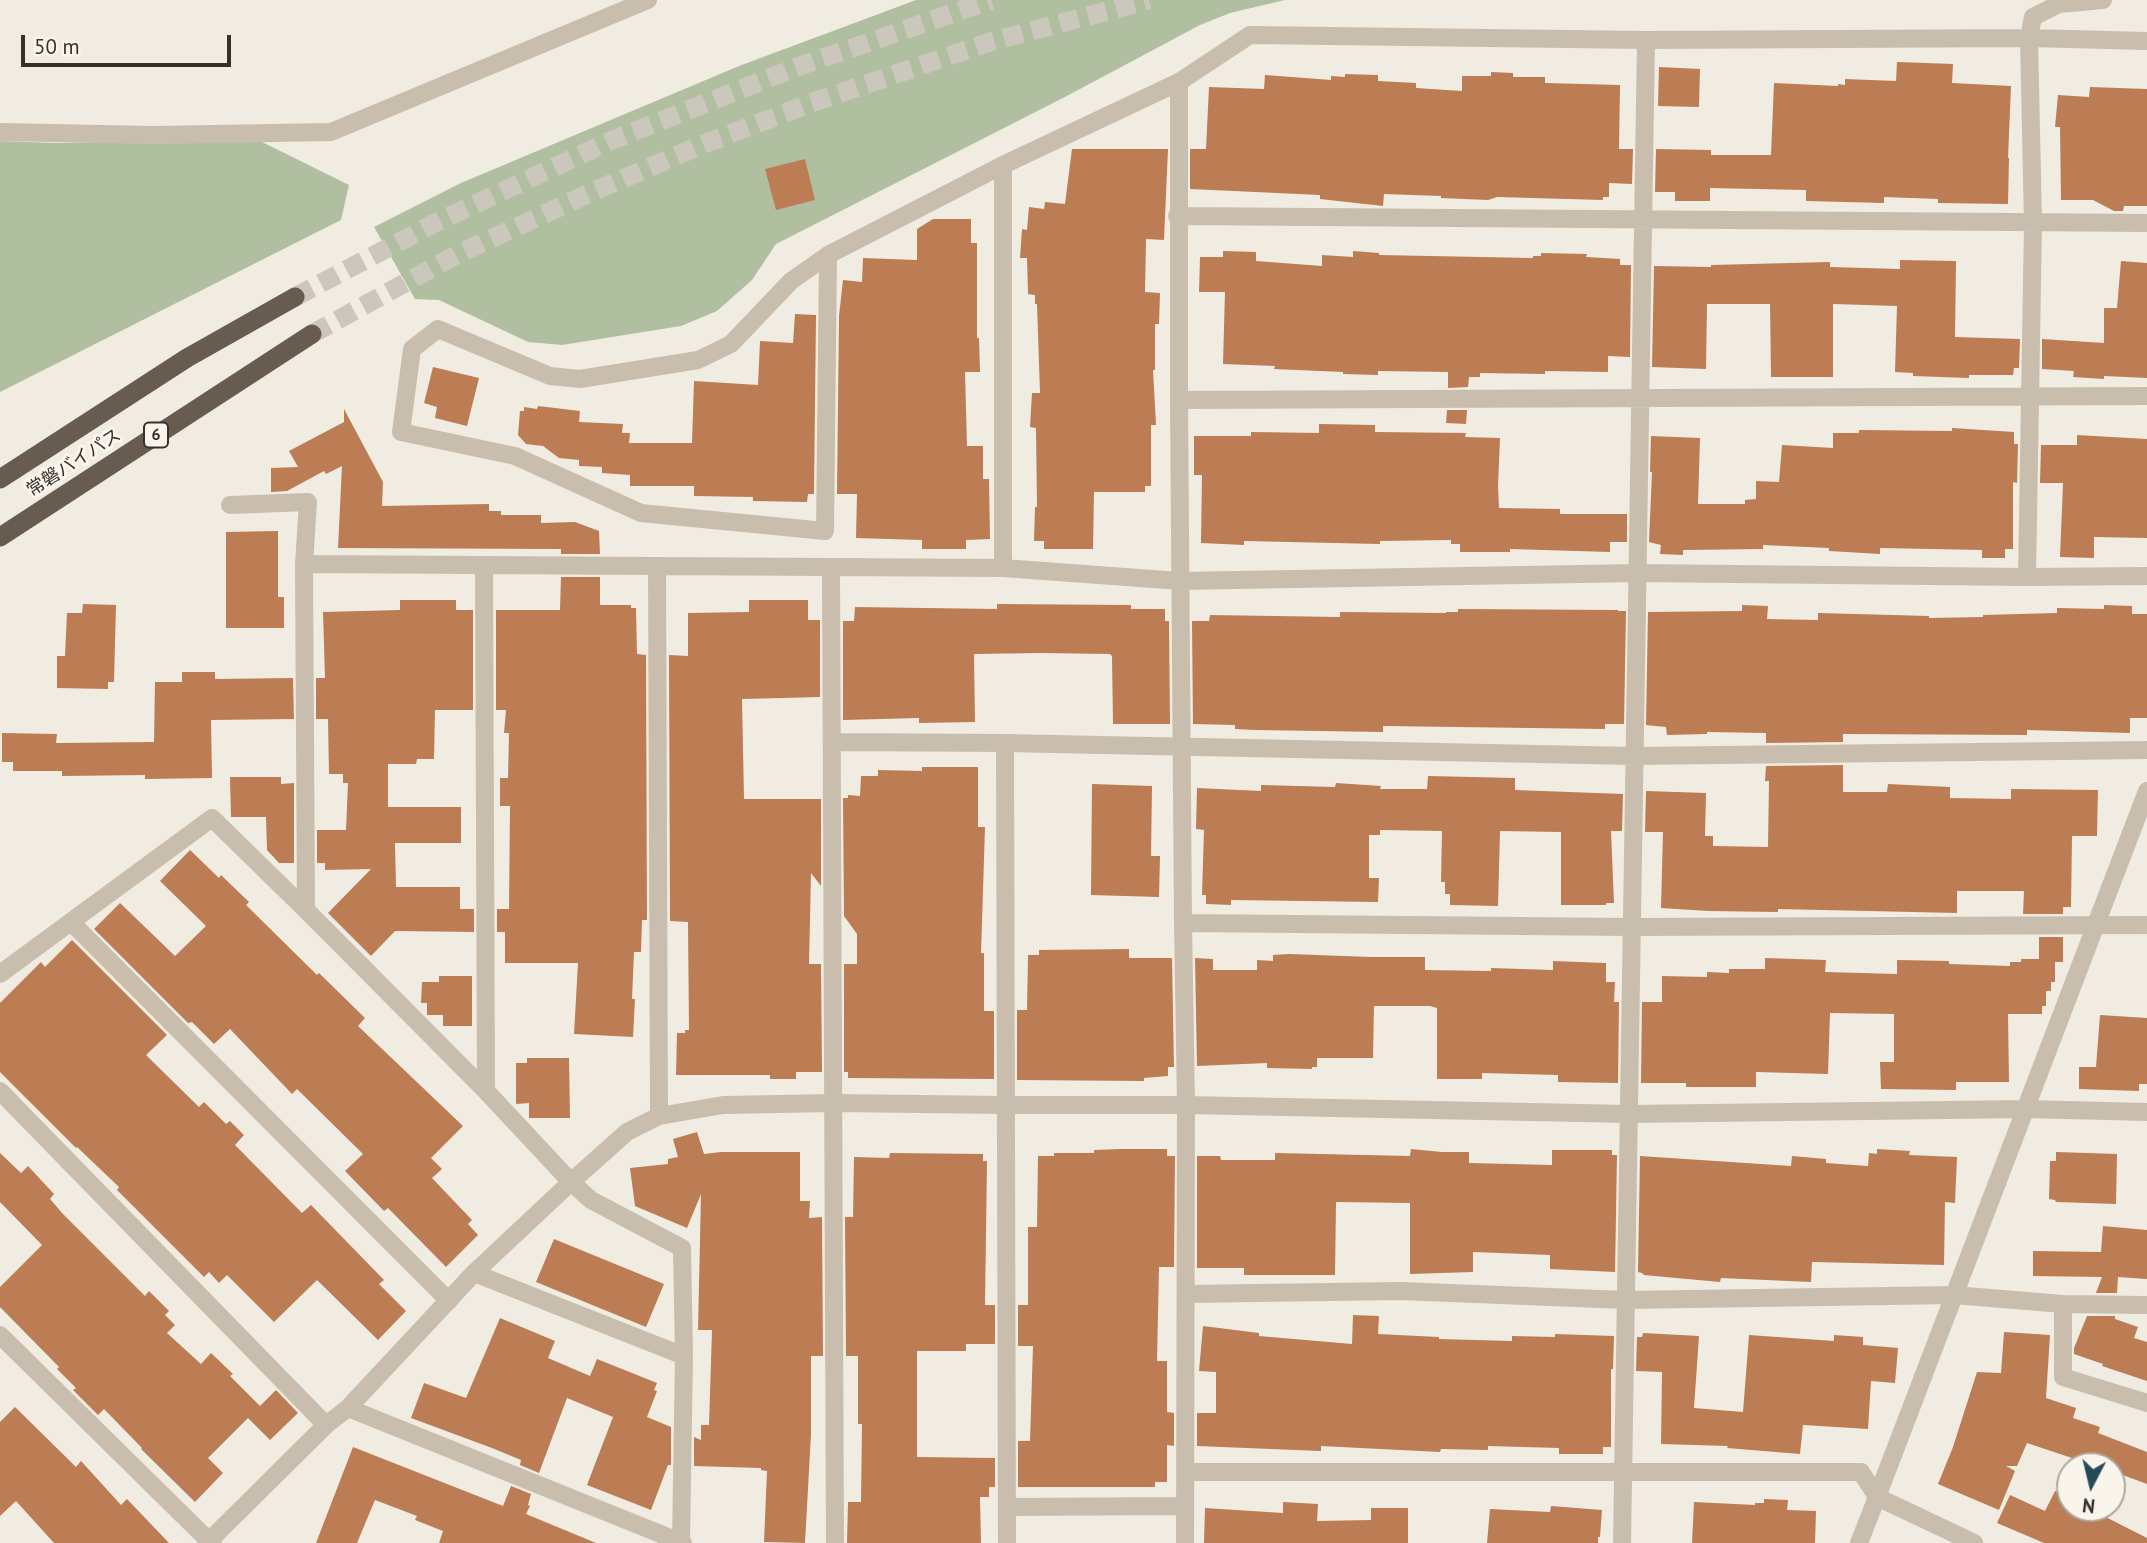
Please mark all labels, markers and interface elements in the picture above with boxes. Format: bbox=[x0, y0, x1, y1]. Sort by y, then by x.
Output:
scale bar bbox=[24, 21, 234, 65]
text: 50 m bbox=[34, 33, 80, 60]
road number: 6 bbox=[144, 422, 168, 448]
street label: 常磐バイパス bbox=[23, 425, 125, 501]
north arrow bbox=[2056, 1452, 2126, 1522]
text: N bbox=[2081, 1493, 2096, 1519]

